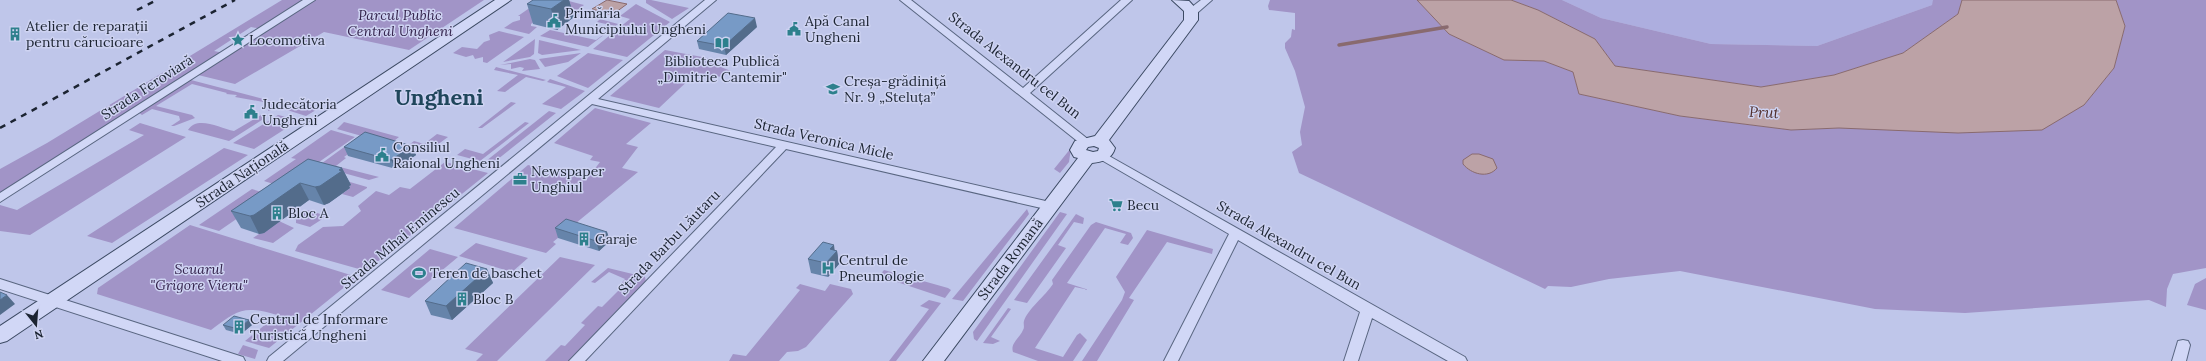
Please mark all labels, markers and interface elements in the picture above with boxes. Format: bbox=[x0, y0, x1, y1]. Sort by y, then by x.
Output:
place label: Primăria Municipiului Ungheni bbox=[565, 4, 706, 38]
park label: Parcul Public Central Ungheni bbox=[347, 6, 453, 40]
street label: Strada Alexandru cel Bun bbox=[945, 8, 1085, 123]
place label: Apă Canal Ungheni bbox=[804, 12, 870, 46]
public building icon: Primăria Municipiului Ungheni bbox=[546, 13, 562, 29]
place label: Atelier de reparații pentru cărucioare bbox=[25, 17, 148, 51]
public building icon: Apă Canal Ungheni bbox=[786, 21, 802, 37]
building icon: Atelier de reparații pentru cărucioare bbox=[7, 26, 23, 42]
place label: Locomotiva bbox=[249, 31, 325, 49]
place icon: Locomotiva bbox=[230, 32, 246, 48]
library icon: Biblioteca Publică „Dimitrie Cantemir" bbox=[714, 35, 730, 51]
street label: Strada Feroviară bbox=[98, 50, 196, 124]
place label: Biblioteca Publică „Dimitrie Cantemir" bbox=[657, 52, 787, 86]
place label: Creșa-grădiniță Nr. 9 „Steluța” bbox=[844, 72, 946, 106]
school or university icon: Creșa-grădiniță Nr. 9 „Steluța” bbox=[825, 81, 841, 97]
district label: Ungheni bbox=[395, 83, 484, 111]
place label: Judecătoria Ungheni bbox=[261, 95, 337, 129]
water label: Prut bbox=[1748, 102, 1780, 122]
public building icon: Judecătoria Ungheni bbox=[243, 104, 259, 120]
street label: Strada Veronica Micle bbox=[753, 114, 896, 164]
street label: Strada Națională bbox=[192, 136, 292, 212]
place label: Consiliul Raional Ungheni bbox=[393, 138, 500, 172]
public building icon: Consiliul Raional Ungheni bbox=[374, 147, 390, 163]
place label: Newspaper Unghiul bbox=[531, 162, 604, 196]
office icon: Newspaper Unghiul bbox=[512, 171, 528, 187]
street label: Strada Mihai Eminescu bbox=[337, 183, 463, 293]
street label: Strada Barbu Lăutaru bbox=[614, 186, 724, 298]
place label: Becu bbox=[1127, 196, 1159, 214]
street label: Strada Alexandru cel Bun bbox=[1214, 196, 1365, 294]
supermarket icon: Becu bbox=[1108, 197, 1124, 213]
place label: Bloc A bbox=[288, 204, 329, 222]
building icon: Bloc A bbox=[269, 205, 285, 221]
street label: Strada Romană bbox=[973, 214, 1047, 304]
place label: Garaje bbox=[595, 230, 638, 248]
building icon: Garaje bbox=[576, 231, 592, 247]
place label: Centrul de Pneumologie bbox=[839, 251, 925, 285]
park label: Scuarul "Grigore Vieru" bbox=[150, 260, 248, 294]
hospital icon: Centrul de Pneumologie bbox=[820, 260, 836, 276]
place label: Teren de baschet bbox=[430, 264, 542, 282]
sports icon: Teren de baschet bbox=[411, 265, 427, 281]
place label: Bloc B bbox=[473, 290, 514, 308]
building icon: Bloc B bbox=[454, 291, 470, 307]
north arrow bbox=[16, 305, 56, 345]
place label: Centrul de Informare Turistică Ungheni bbox=[250, 310, 388, 344]
building icon: Centrul de Informare Turistică Ungheni bbox=[231, 319, 247, 335]
text: N bbox=[32, 327, 45, 343]

